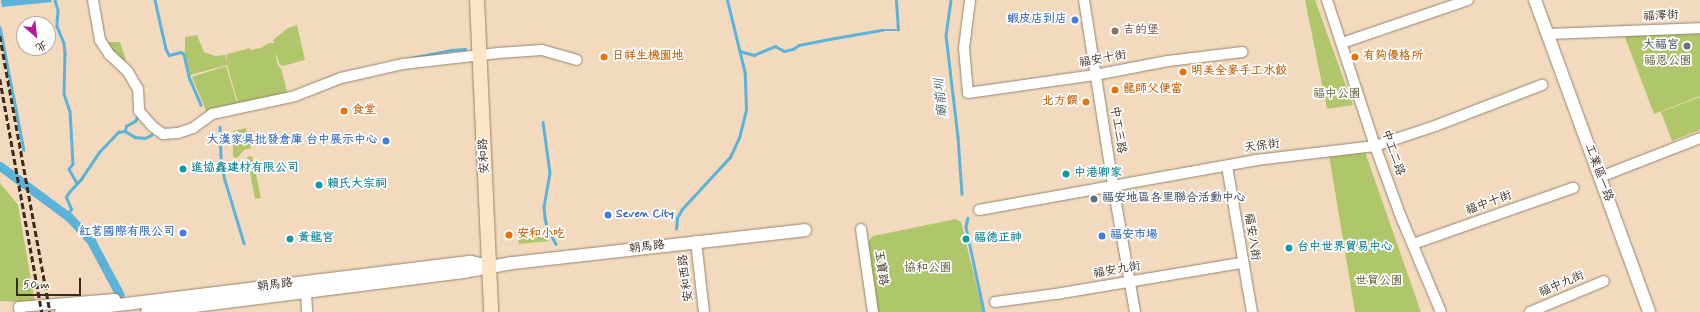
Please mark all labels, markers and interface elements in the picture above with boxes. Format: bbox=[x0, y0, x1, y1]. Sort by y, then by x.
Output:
street label: 福澤街 bbox=[1643, 9, 1679, 25]
place label: 蝦皮店到店 bbox=[1007, 13, 1067, 27]
marker: 蝦皮店到店 bbox=[1070, 15, 1080, 25]
north arrow bbox=[16, 16, 56, 56]
place label: 吉的堡 bbox=[1123, 24, 1159, 38]
marker: 吉的堡 bbox=[1110, 26, 1120, 36]
text: 北 bbox=[33, 37, 49, 54]
place label: 大福宮 bbox=[1643, 39, 1679, 53]
marker: 大福宮 bbox=[1682, 41, 1692, 51]
street label: 福安十街 bbox=[1078, 49, 1128, 71]
place label: 日祥生機園地 bbox=[612, 50, 684, 64]
place label: 有夠優格所 bbox=[1363, 50, 1423, 64]
marker: 日祥生機園地 bbox=[599, 52, 609, 62]
marker: 有夠優格所 bbox=[1350, 52, 1360, 62]
park label: 福恩公園 bbox=[1644, 55, 1692, 69]
place label: 明美全麥手工水餃 bbox=[1191, 65, 1287, 79]
marker: 明美全麥手工水餃 bbox=[1178, 67, 1188, 77]
water label: 廟前圳 bbox=[932, 78, 952, 118]
place label: 龍師父便當 bbox=[1123, 83, 1183, 97]
marker: 龍師父便當 bbox=[1110, 85, 1120, 95]
park label: 福中公園 bbox=[1313, 88, 1361, 102]
place label: 北方饌 bbox=[1042, 95, 1078, 109]
marker: 北方饌 bbox=[1081, 97, 1091, 107]
place label: 食堂 bbox=[352, 104, 376, 118]
street label: 中工三路 bbox=[1106, 105, 1128, 155]
marker: 食堂 bbox=[339, 106, 349, 116]
street label: 中工二路 bbox=[1377, 128, 1407, 178]
place label: 大漢家具批發倉庫 台中展示中心 bbox=[207, 134, 378, 148]
marker: 大漢家具批發倉庫 台中展示中心 bbox=[381, 136, 391, 146]
street label: 天保街 bbox=[1243, 137, 1281, 157]
street label: 安和路 bbox=[477, 138, 493, 174]
street label: 工業區一路 bbox=[1581, 142, 1615, 204]
place label: 進協鑫建材有限公司 bbox=[191, 162, 299, 176]
marker: 進協鑫建材有限公司 bbox=[178, 164, 188, 174]
place label: 中港卿家 bbox=[1074, 167, 1122, 181]
marker: 中港卿家 bbox=[1061, 169, 1071, 179]
place label: 賴氏大宗祠 bbox=[327, 178, 387, 192]
marker: 賴氏大宗祠 bbox=[314, 180, 324, 190]
street label: 福中十街 bbox=[1464, 189, 1514, 219]
place label: 福安地區各里聯合活動中心 bbox=[1102, 192, 1246, 206]
marker: 福安地區各里聯合活動中心 bbox=[1089, 194, 1099, 204]
place label: Seven City bbox=[616, 208, 674, 222]
marker: Seven City bbox=[603, 210, 613, 220]
street label: 福安八街 bbox=[1240, 212, 1262, 262]
place label: 紅茗國際有限公司 bbox=[79, 226, 175, 240]
marker: 紅茗國際有限公司 bbox=[178, 228, 188, 238]
place label: 安和小吃 bbox=[517, 228, 565, 242]
place label: 福安市場 bbox=[1110, 229, 1158, 243]
marker: 安和小吃 bbox=[504, 230, 514, 240]
marker: 福安市場 bbox=[1097, 231, 1107, 241]
place label: 黃龍宮 bbox=[298, 232, 334, 246]
place label: 福德正神 bbox=[974, 232, 1022, 246]
marker: 黃龍宮 bbox=[285, 234, 295, 244]
marker: 福德正神 bbox=[961, 234, 971, 244]
street label: 朝馬路 bbox=[628, 239, 666, 257]
place label: 台中世界貿易中心 bbox=[1297, 241, 1393, 255]
marker: 台中世界貿易中心 bbox=[1284, 243, 1294, 253]
street label: 玉寶路 bbox=[870, 249, 890, 287]
street label: 安和西路 bbox=[677, 253, 697, 303]
street label: 福安九街 bbox=[1092, 260, 1142, 282]
park label: 協和公園 bbox=[904, 262, 952, 276]
street label: 福中九街 bbox=[1537, 269, 1587, 301]
scale bar bbox=[18, 270, 83, 296]
park label: 世貿公園 bbox=[1355, 275, 1403, 289]
text: 50 m bbox=[23, 277, 50, 293]
street label: 朝馬路 bbox=[256, 277, 294, 295]

